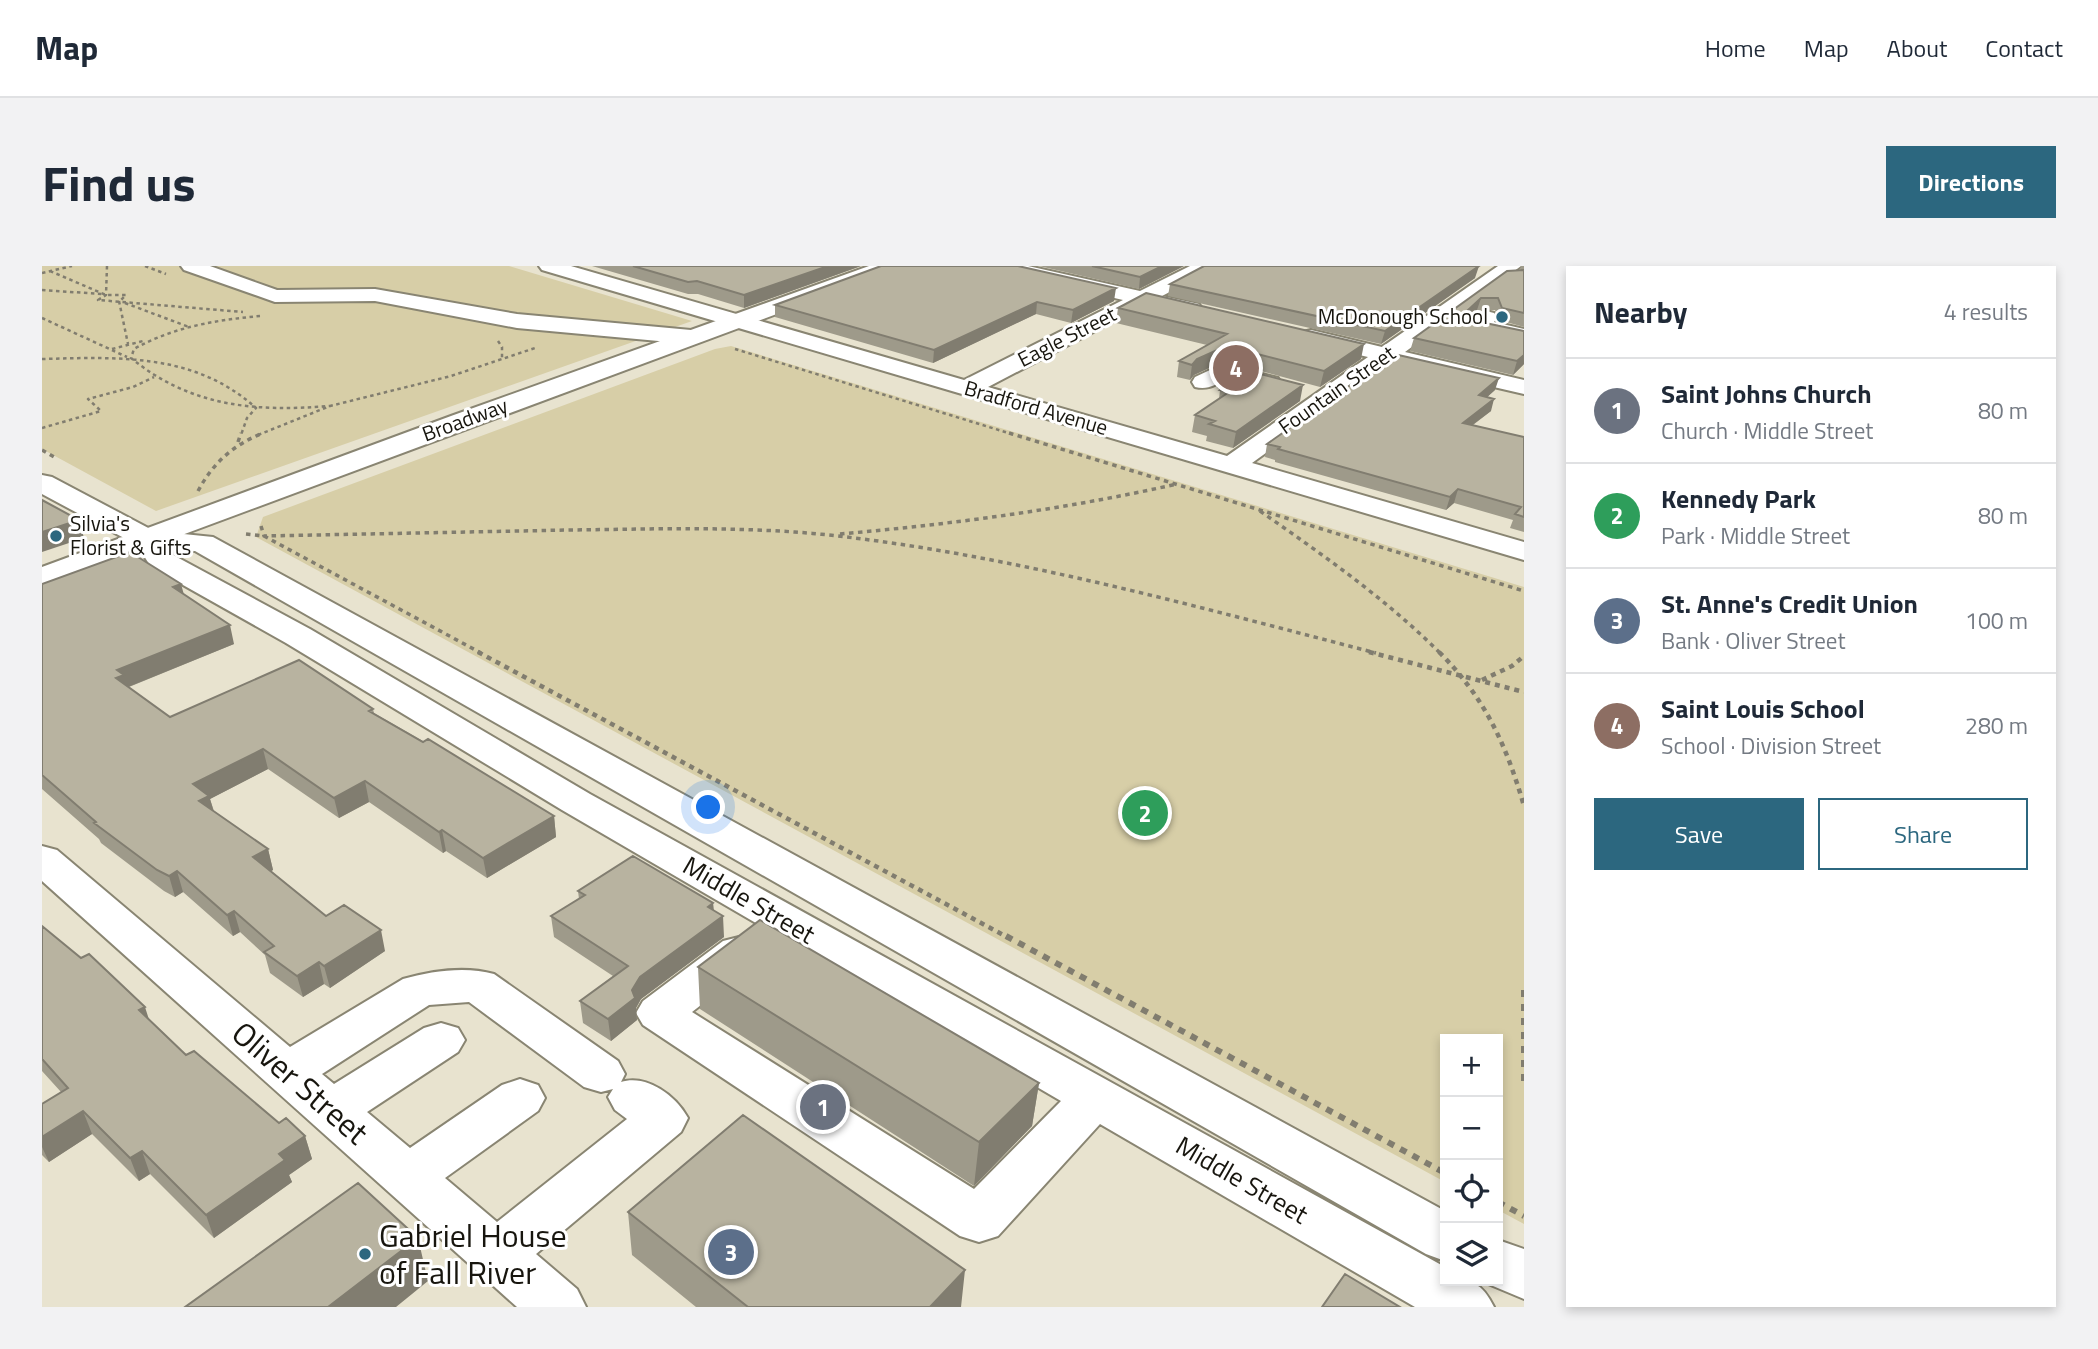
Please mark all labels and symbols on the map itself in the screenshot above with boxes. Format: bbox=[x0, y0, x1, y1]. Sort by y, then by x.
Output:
street label: Eagle Street bbox=[1012, 297, 1122, 375]
place label: McDonough School bbox=[1318, 300, 1488, 332]
marker: McDonough School bbox=[1494, 309, 1510, 325]
street label: Fountain Street bbox=[1271, 337, 1402, 441]
pin: 4 bbox=[1213, 342, 1259, 394]
street label: Bradford Avenue bbox=[961, 371, 1112, 443]
street label: Broadway bbox=[417, 389, 512, 449]
place label: Silvia's Florist & Gifts bbox=[70, 507, 191, 563]
marker: Silvia's Florist & Gifts bbox=[48, 528, 64, 544]
pin: 2 bbox=[1122, 787, 1168, 839]
your location bbox=[691, 790, 725, 824]
street label: Middle Street bbox=[676, 846, 823, 953]
street label: Oliver Street bbox=[222, 1009, 380, 1155]
pin: 1 bbox=[800, 1081, 846, 1133]
street label: Middle Street bbox=[1169, 1126, 1316, 1233]
place label: Gabriel House of Fall River bbox=[379, 1211, 567, 1296]
pin: 3 bbox=[708, 1226, 754, 1278]
marker: Gabriel House of Fall River bbox=[357, 1246, 373, 1262]

